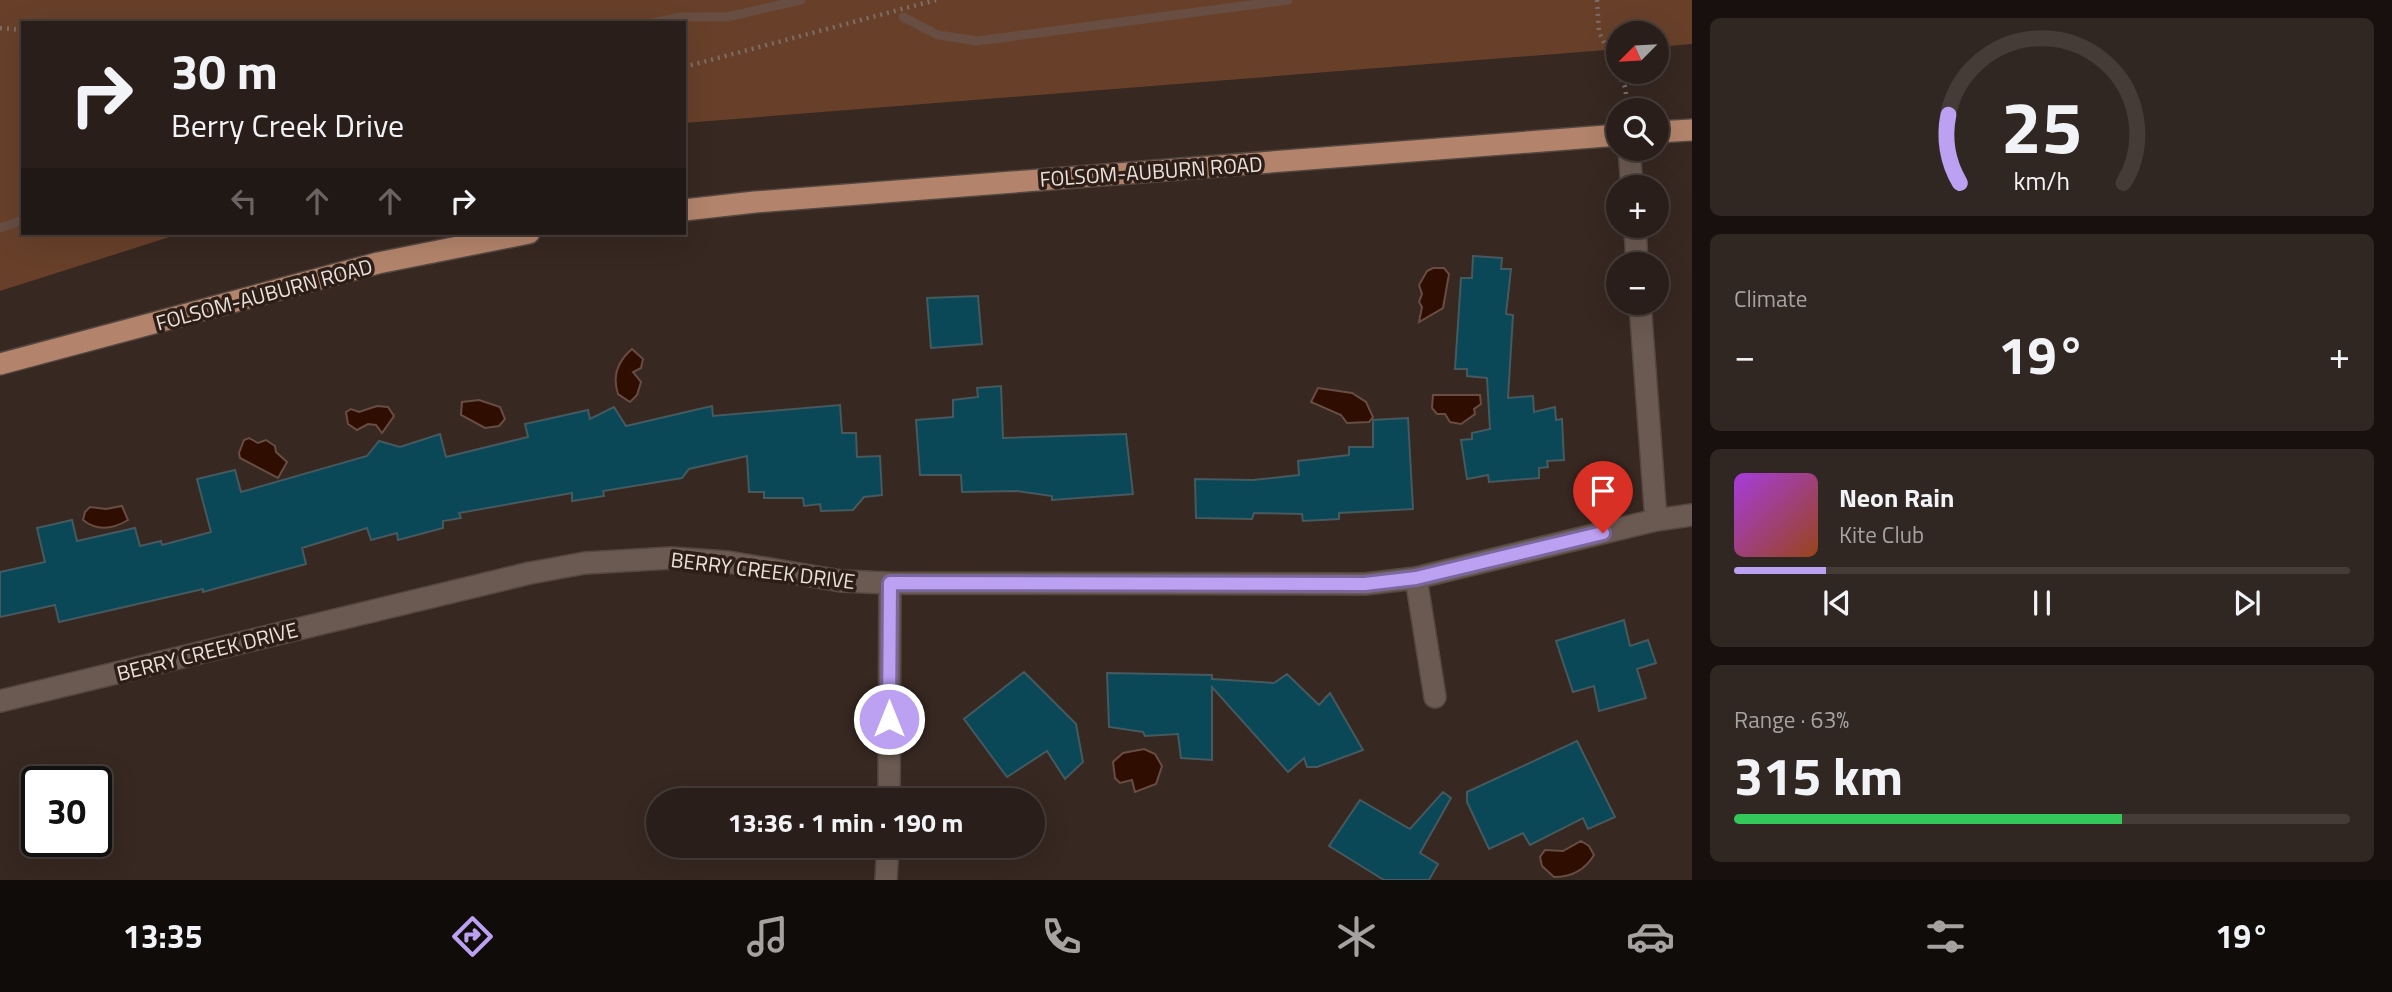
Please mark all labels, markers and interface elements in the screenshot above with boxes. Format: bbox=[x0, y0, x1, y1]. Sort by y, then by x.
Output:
north arrow bbox=[1606, 21, 1670, 84]
map controls bbox=[1606, 21, 1669, 315]
text: 30 m bbox=[171, 33, 278, 108]
icon: right bbox=[56, 49, 147, 140]
text: 25 bbox=[2001, 71, 2083, 181]
button: search bbox=[1606, 98, 1669, 161]
text: Berry Creek Drive bbox=[171, 101, 404, 149]
street label: FOLSOM-AUBURN ROAD bbox=[1038, 147, 1264, 195]
text: km/h bbox=[2014, 162, 2070, 200]
button: + bbox=[1606, 175, 1669, 238]
icon: left bbox=[225, 182, 263, 220]
icon: ahead bbox=[298, 182, 336, 220]
icon: ahead bbox=[371, 182, 409, 220]
icon: right bbox=[444, 182, 482, 220]
street label: FOLSOM-AUBURN ROAD bbox=[152, 250, 376, 338]
button: − bbox=[1606, 252, 1669, 315]
text: Climate bbox=[1734, 281, 1807, 316]
text: 19° bbox=[1998, 315, 2086, 394]
text: − bbox=[1734, 326, 1755, 384]
text: + bbox=[2329, 326, 2350, 384]
pin bbox=[1573, 461, 1633, 533]
icon: arrive bbox=[1584, 472, 1622, 510]
text: Neon Rain bbox=[1839, 478, 1954, 517]
text: Kite Club bbox=[1839, 517, 1924, 552]
street label: BERRY CREEK DRIVE bbox=[669, 543, 857, 597]
icon: previous bbox=[1818, 584, 1856, 622]
icon: pause bbox=[2023, 584, 2061, 622]
icon: next bbox=[2228, 584, 2266, 622]
street label: BERRY CREEK DRIVE bbox=[113, 613, 301, 689]
position arrow bbox=[852, 682, 926, 756]
text: Range · 63% bbox=[1734, 702, 1849, 737]
text: 315 km bbox=[1734, 736, 1903, 815]
speed limit sign: 30 bbox=[21, 766, 112, 857]
text: 13:36 · 1 min · 190 m bbox=[728, 803, 963, 842]
text: 13:35 bbox=[123, 912, 203, 960]
icon: directions bbox=[448, 912, 497, 961]
icon: music bbox=[743, 912, 792, 961]
icon: phone bbox=[1037, 912, 1086, 961]
icon: climate bbox=[1332, 912, 1381, 961]
icon: car bbox=[1626, 912, 1675, 961]
icon: filters bbox=[1921, 912, 1970, 961]
text: 19° bbox=[2215, 912, 2269, 960]

